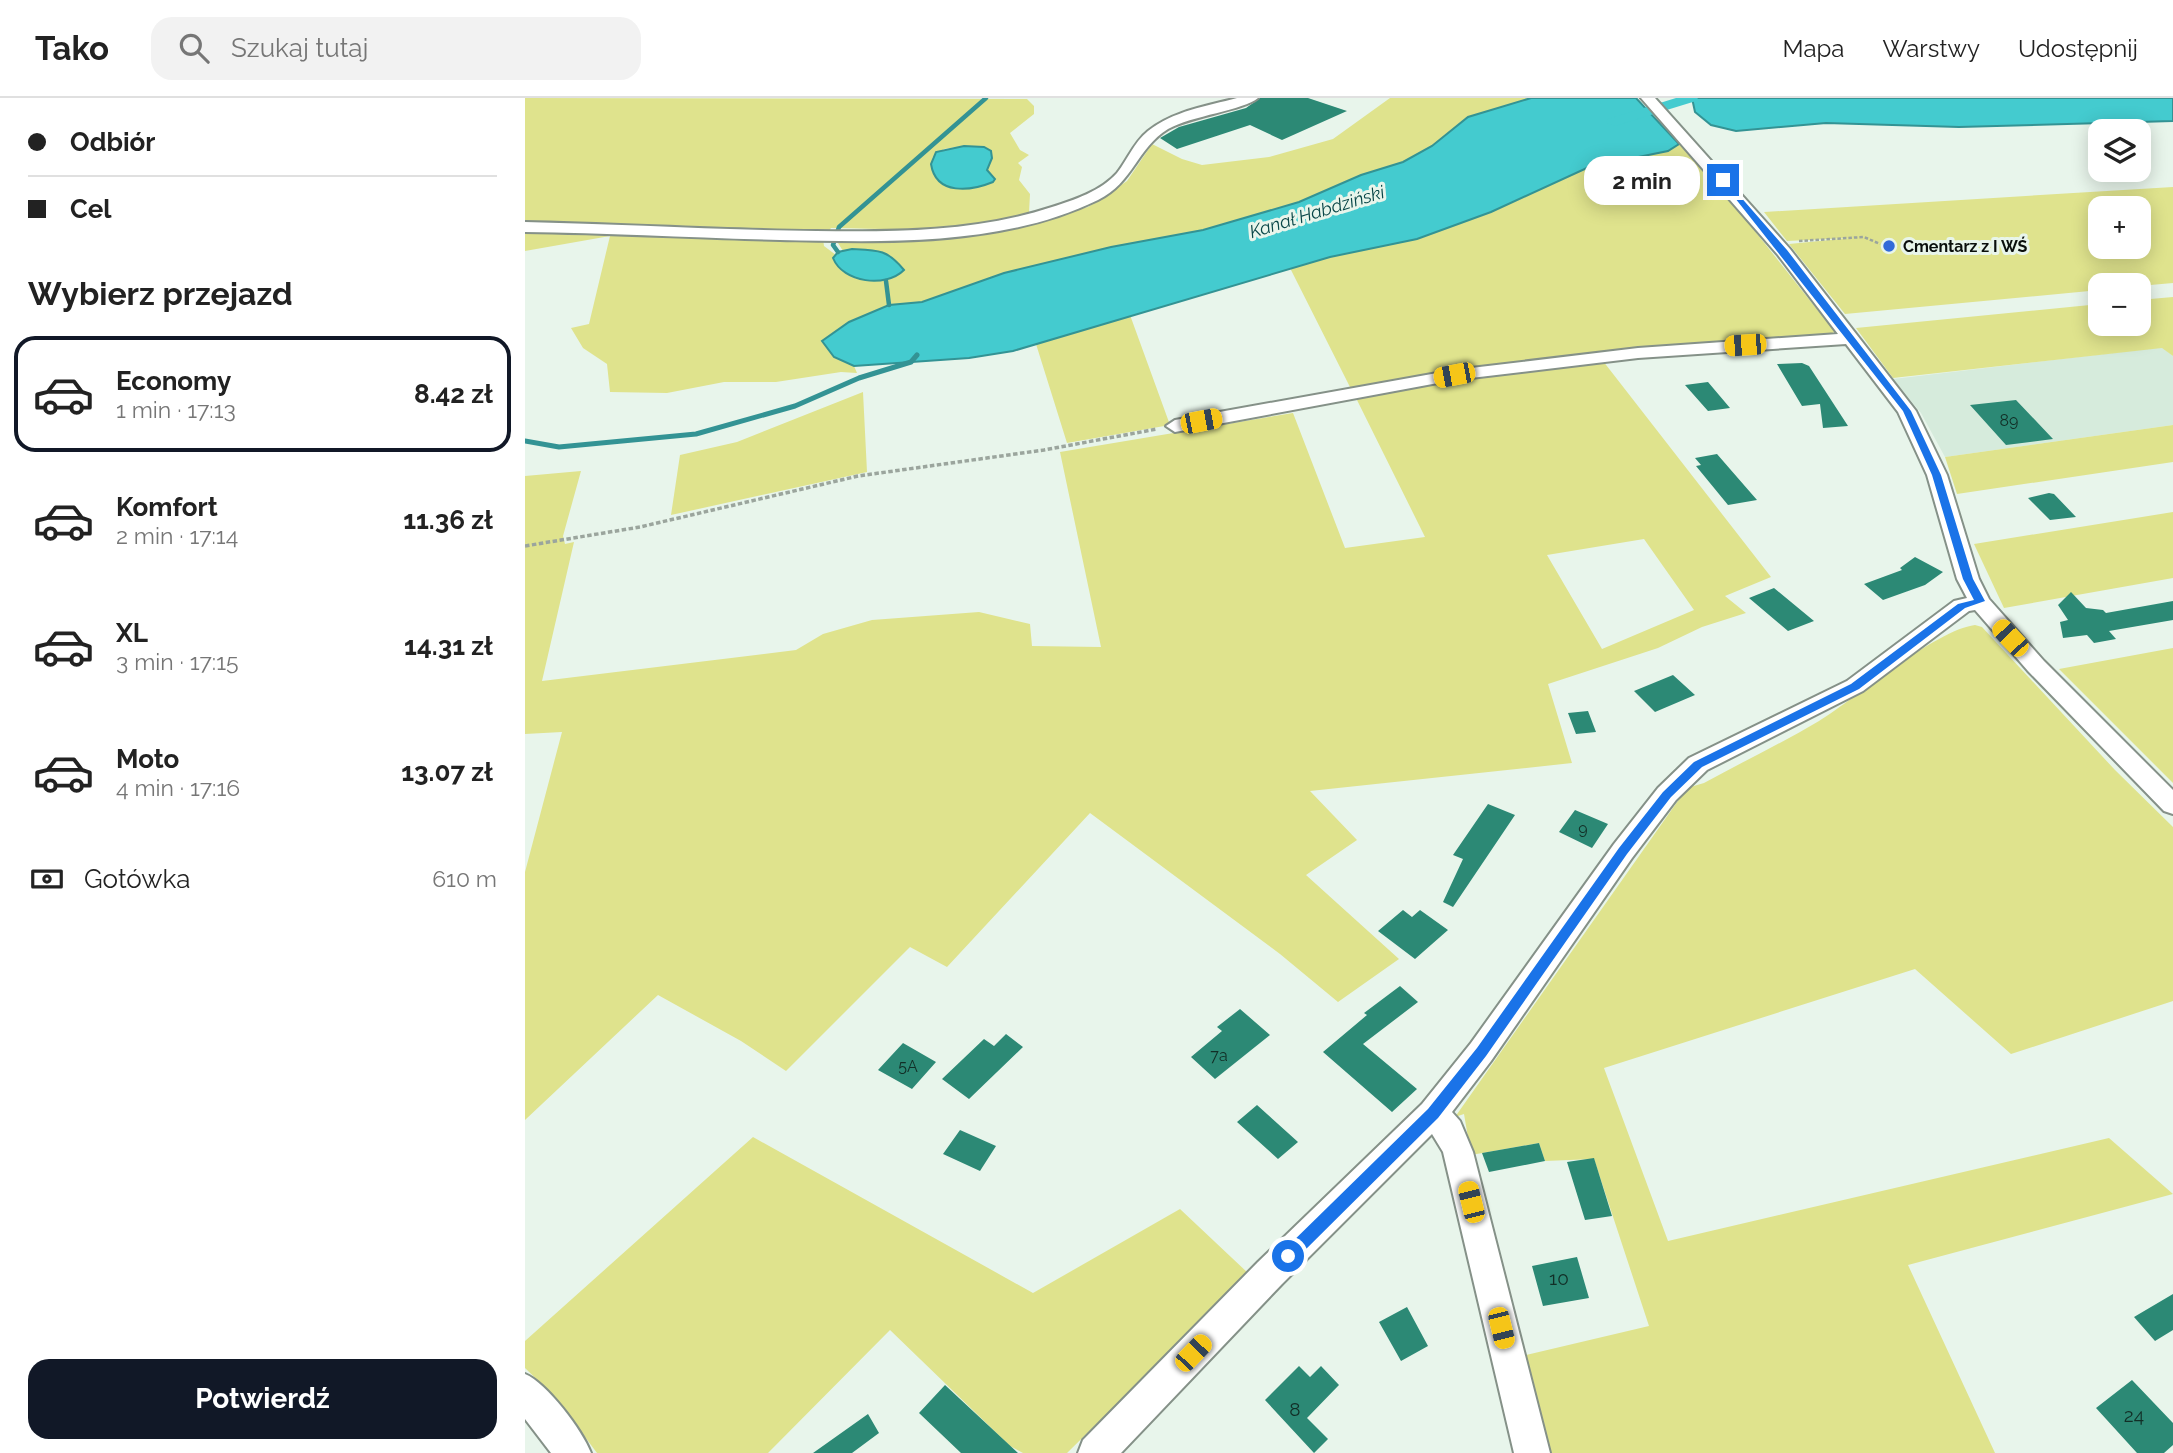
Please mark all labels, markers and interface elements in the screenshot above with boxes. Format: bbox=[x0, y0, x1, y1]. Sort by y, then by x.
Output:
search box bbox=[151, 17, 641, 80]
text: Tako bbox=[35, 29, 109, 68]
icon: search bbox=[175, 29, 213, 67]
text: Szukaj tutaj bbox=[231, 33, 368, 63]
text: Mapa bbox=[1783, 34, 1844, 63]
text: Warstwy bbox=[1882, 34, 1980, 63]
text: Udostępnij bbox=[2018, 34, 2138, 63]
map controls bbox=[2088, 119, 2151, 336]
button: layers bbox=[2088, 119, 2151, 182]
text: Odbiór bbox=[70, 127, 155, 157]
callout: 2 min bbox=[1583, 155, 1699, 204]
route end bbox=[1707, 164, 1739, 196]
text: 2 min bbox=[1612, 167, 1672, 194]
water label: Kanał Habdziński bbox=[1247, 181, 1388, 242]
text: Cel bbox=[70, 194, 112, 224]
button: + bbox=[2088, 196, 2151, 259]
place label: Cmentarz z I WŚ bbox=[1903, 236, 2027, 256]
marker: Cmentarz z I WŚ bbox=[1881, 238, 1897, 254]
button: − bbox=[2088, 273, 2151, 336]
text: Wybierz przejazd bbox=[28, 275, 293, 312]
car bbox=[1724, 333, 1767, 357]
car bbox=[1432, 361, 1477, 389]
icon: car bbox=[32, 363, 95, 426]
text: Economy bbox=[116, 366, 231, 396]
text: 8.42 zł bbox=[414, 379, 493, 409]
text: 1 min · 17:13 bbox=[116, 396, 236, 423]
car bbox=[1179, 407, 1224, 435]
house number: 89 bbox=[2000, 411, 2018, 430]
icon: car bbox=[32, 489, 95, 552]
text: Komfort bbox=[116, 492, 218, 522]
text: 11.36 zł bbox=[403, 505, 493, 535]
text: 2 min · 17:14 bbox=[116, 522, 238, 549]
icon: car bbox=[32, 615, 95, 678]
car bbox=[1988, 615, 2033, 661]
text: XL bbox=[116, 618, 148, 648]
text: 14.31 zł bbox=[404, 631, 493, 661]
text: 3 min · 17:15 bbox=[116, 648, 239, 675]
icon: car bbox=[32, 741, 95, 804]
text: Moto bbox=[116, 744, 179, 774]
text: 13.07 zł bbox=[401, 757, 493, 787]
text: 4 min · 17:16 bbox=[116, 774, 240, 801]
house number: 9 bbox=[1578, 819, 1588, 838]
icon: cash bbox=[28, 860, 66, 898]
text: Gotówka bbox=[84, 864, 190, 894]
text: 610 m bbox=[432, 865, 497, 892]
house number: 7a bbox=[1210, 1046, 1228, 1065]
house number: 5A bbox=[898, 1057, 918, 1076]
car bbox=[1456, 1179, 1487, 1225]
route start bbox=[1272, 1240, 1304, 1272]
house number: 10 bbox=[1549, 1267, 1569, 1289]
car bbox=[1486, 1305, 1517, 1351]
car bbox=[1171, 1331, 1216, 1375]
button: Potwierdź bbox=[28, 1359, 497, 1439]
house number: 8 bbox=[1289, 1398, 1301, 1420]
house number: 24 bbox=[2124, 1404, 2144, 1426]

